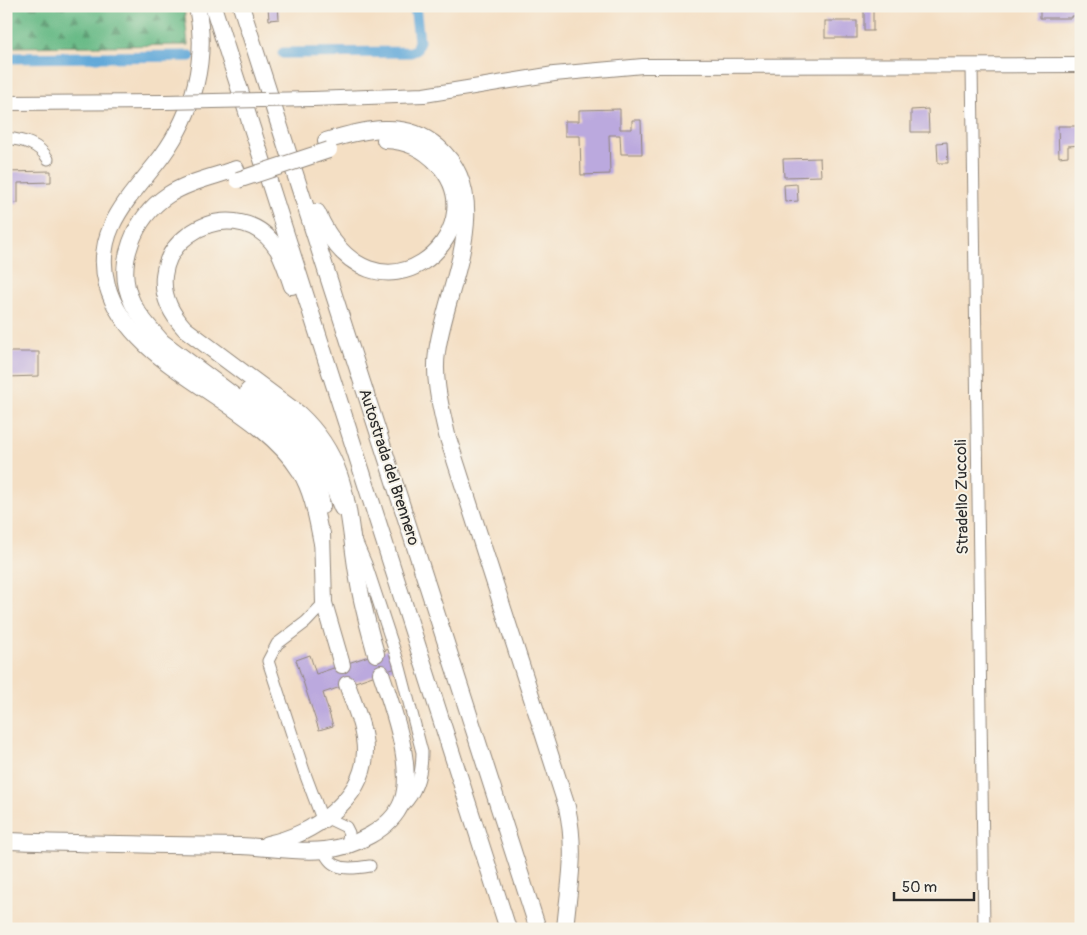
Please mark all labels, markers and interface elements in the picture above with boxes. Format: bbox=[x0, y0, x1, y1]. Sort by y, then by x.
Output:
street label: Autostrada del Brennero bbox=[354, 386, 424, 548]
street label: Stradello Zuccoli bbox=[951, 439, 973, 555]
scale bar bbox=[894, 870, 974, 902]
text: 50 m bbox=[902, 878, 937, 897]

